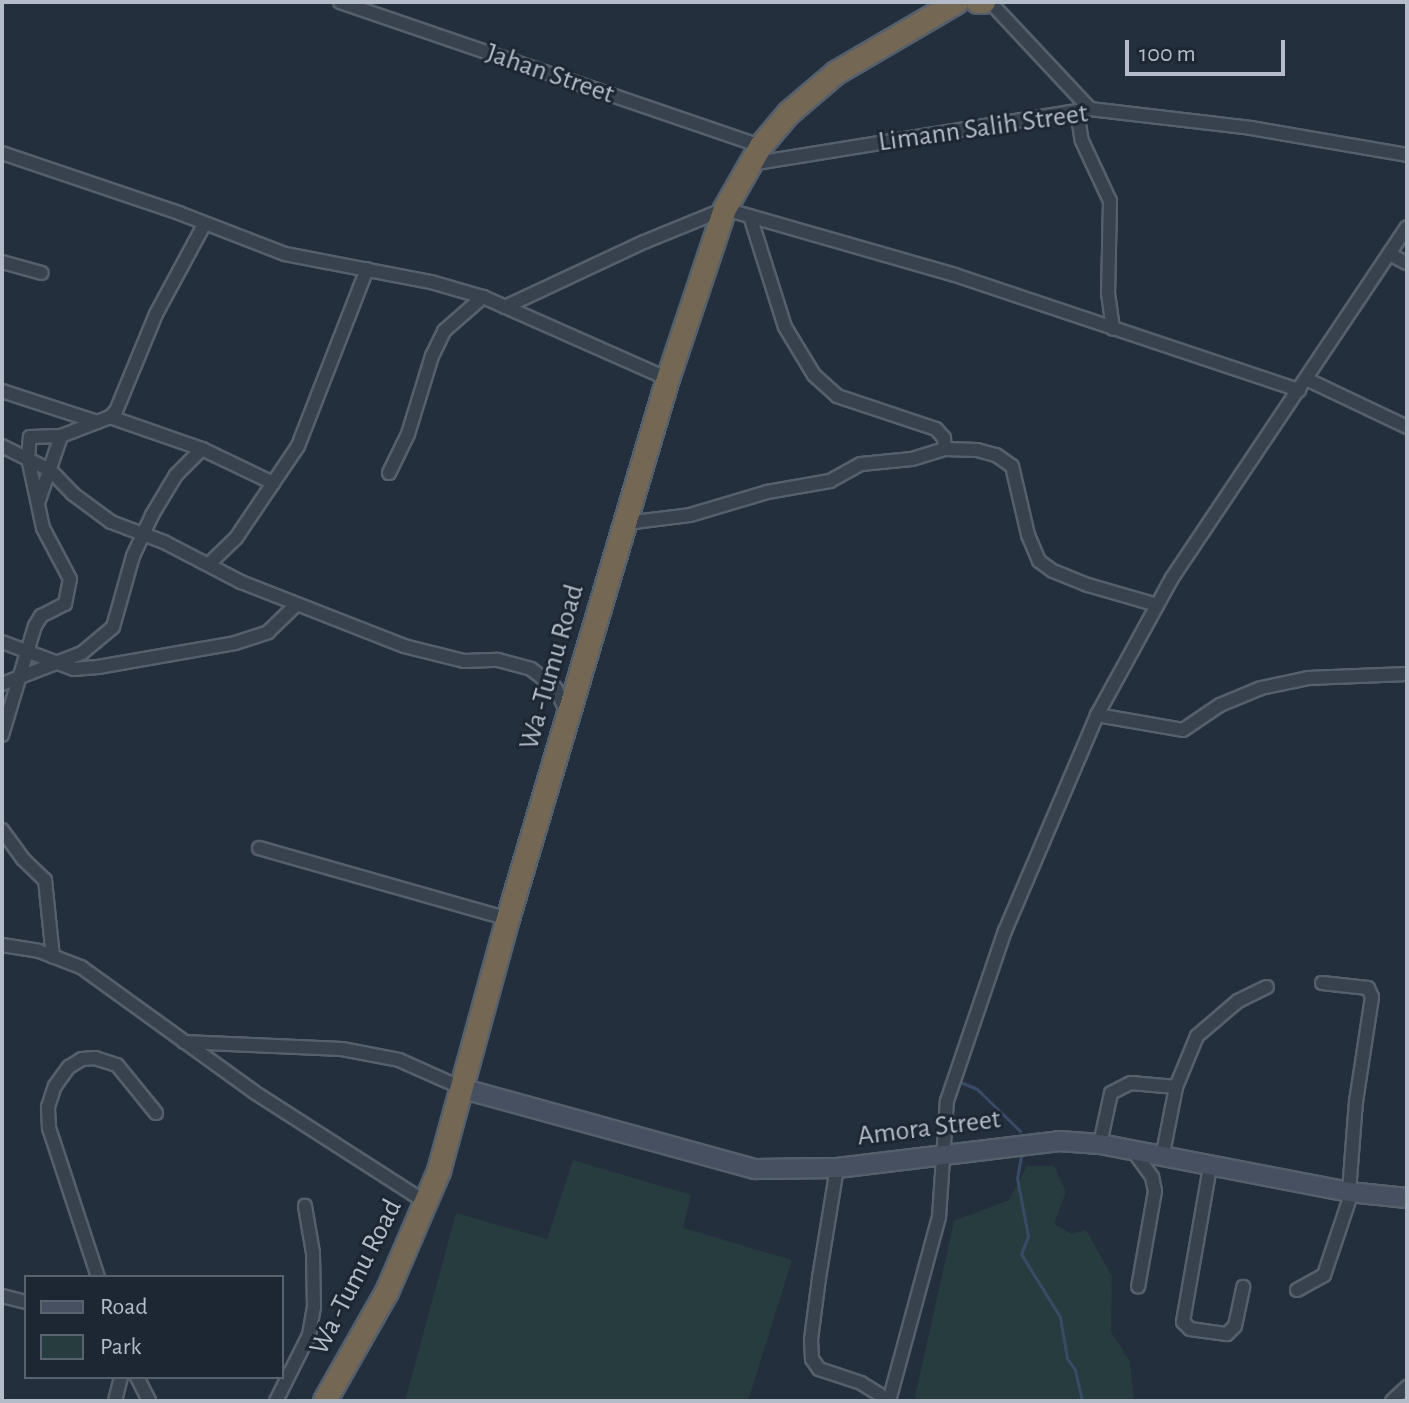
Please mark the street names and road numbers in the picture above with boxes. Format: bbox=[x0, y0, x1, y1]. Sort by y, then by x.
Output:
street label: Jahan Street bbox=[482, 36, 618, 112]
street label: Limann Salih Street bbox=[876, 97, 1090, 159]
street label: Wa -Tumu Road bbox=[512, 581, 592, 753]
street label: Amora Street bbox=[855, 1103, 1003, 1153]
street label: Wa -Tumu Road bbox=[302, 1193, 410, 1361]

